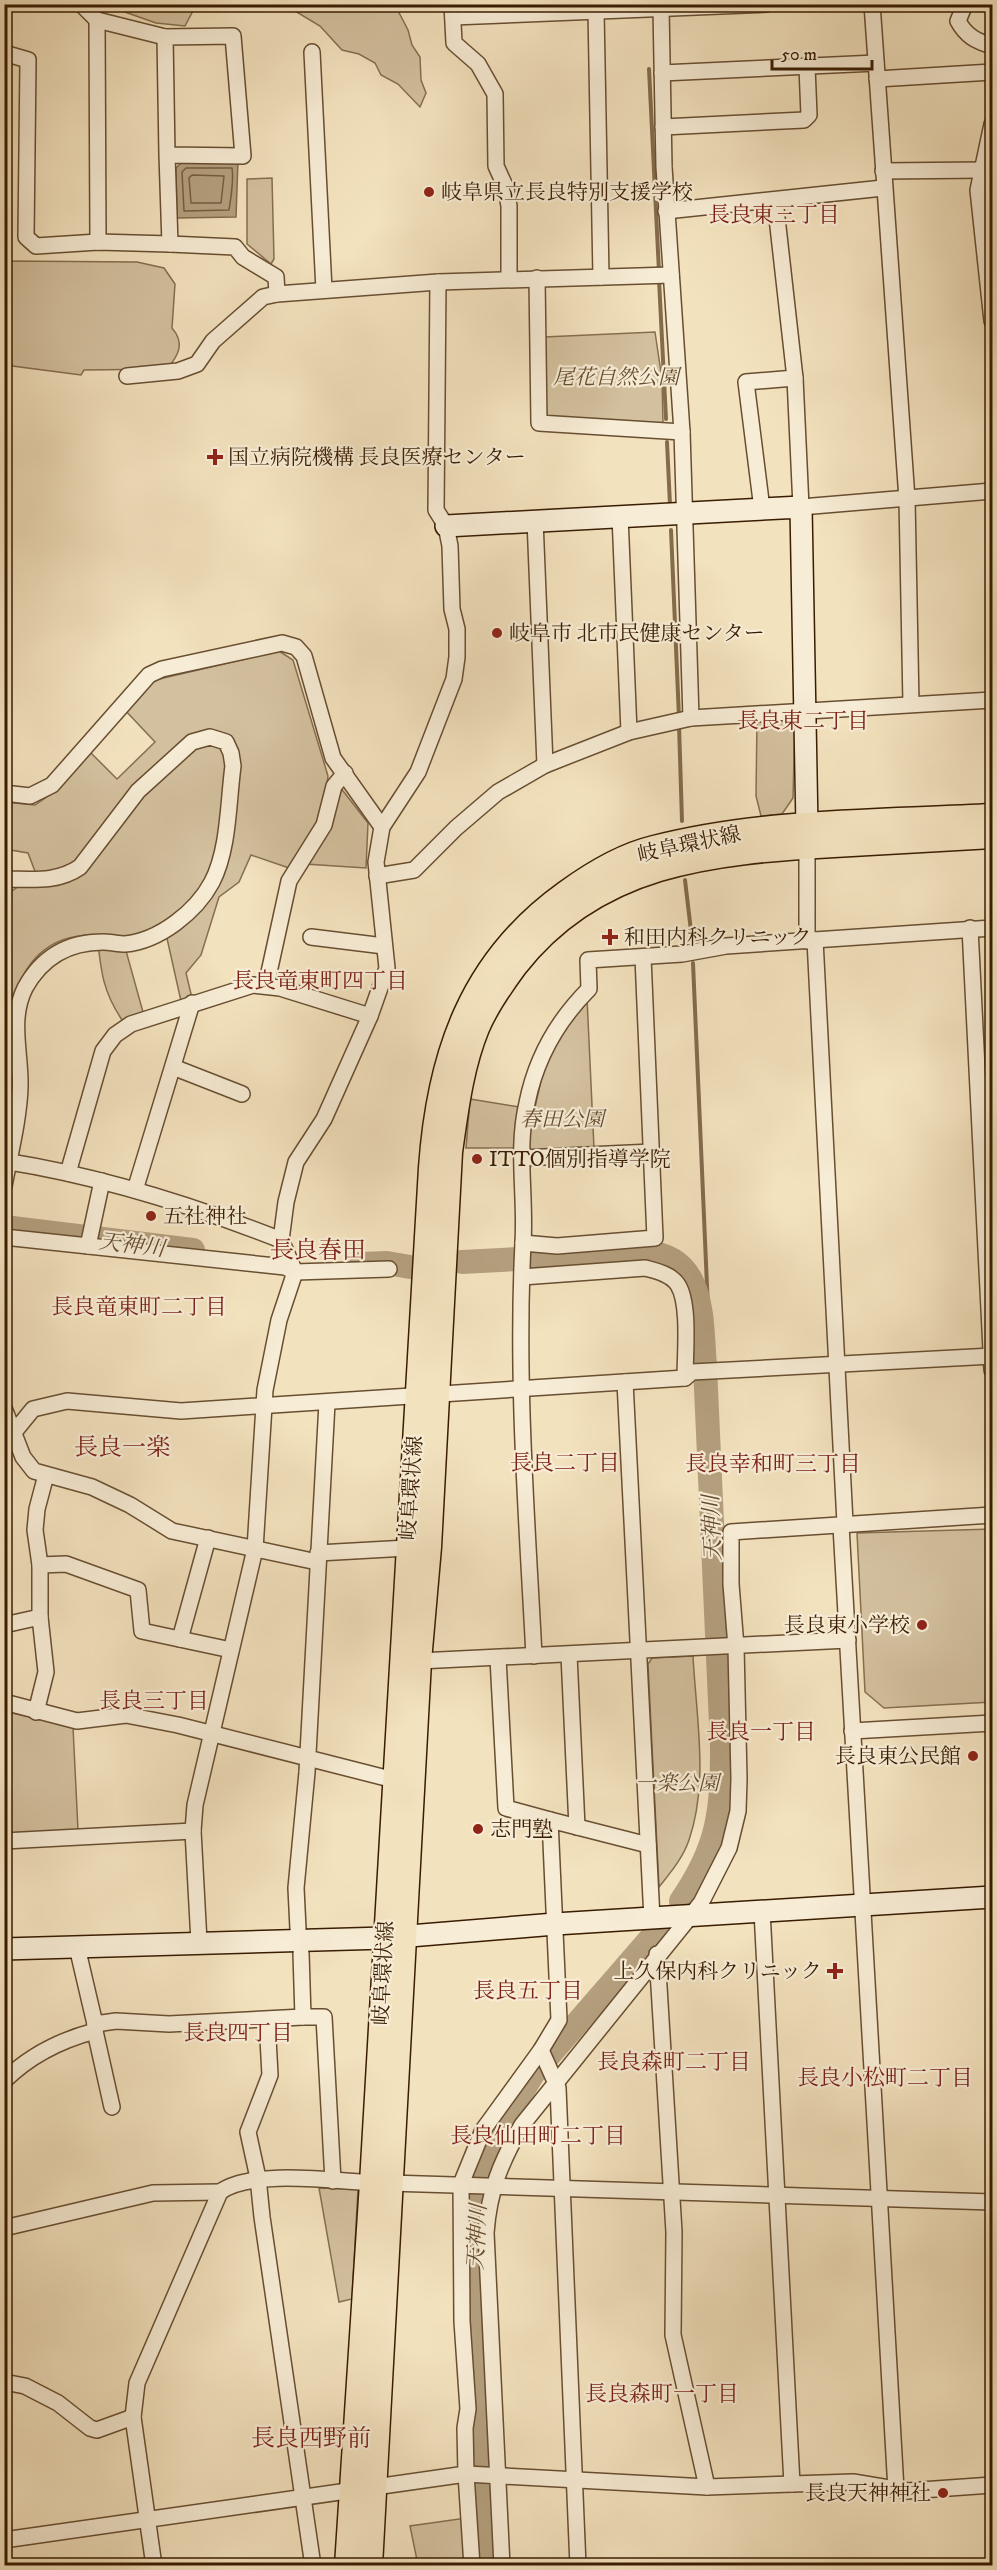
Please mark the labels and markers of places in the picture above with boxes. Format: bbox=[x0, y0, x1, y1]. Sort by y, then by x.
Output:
place label: 岐阜県立長良特別支援学校 bbox=[441, 180, 693, 206]
marker: 岐阜県立長良特別支援学校 bbox=[422, 185, 436, 199]
place label: 国立病院機構 長良医療センター bbox=[228, 445, 526, 471]
marker: 国立病院機構 長良医療センター bbox=[206, 448, 224, 466]
place label: 岐阜市 北市民健康センター bbox=[509, 621, 765, 647]
marker: 岐阜市 北市民健康センター bbox=[490, 626, 504, 640]
place label: 和田内科クリニック bbox=[624, 925, 812, 951]
marker: 和田内科クリニック bbox=[601, 928, 619, 946]
place label: ITTO個別指導学院 bbox=[489, 1147, 671, 1173]
marker: ITTO個別指導学院 bbox=[470, 1152, 484, 1166]
place label: 五社神社 bbox=[163, 1204, 247, 1230]
marker: 五社神社 bbox=[144, 1209, 158, 1223]
place label: 長良東小学校 bbox=[784, 1613, 910, 1639]
marker: 長良東小学校 bbox=[915, 1618, 929, 1632]
place label: 長良東公民館 bbox=[835, 1744, 961, 1770]
marker: 長良東公民館 bbox=[966, 1749, 980, 1763]
place label: 志門塾 bbox=[490, 1817, 553, 1843]
marker: 志門塾 bbox=[471, 1822, 485, 1836]
place label: 上久保内科クリニック bbox=[613, 1959, 822, 1985]
marker: 上久保内科クリニック bbox=[826, 1962, 844, 1980]
place label: 長良天神神社 bbox=[805, 2481, 931, 2507]
marker: 長良天神神社 bbox=[936, 2486, 950, 2500]

